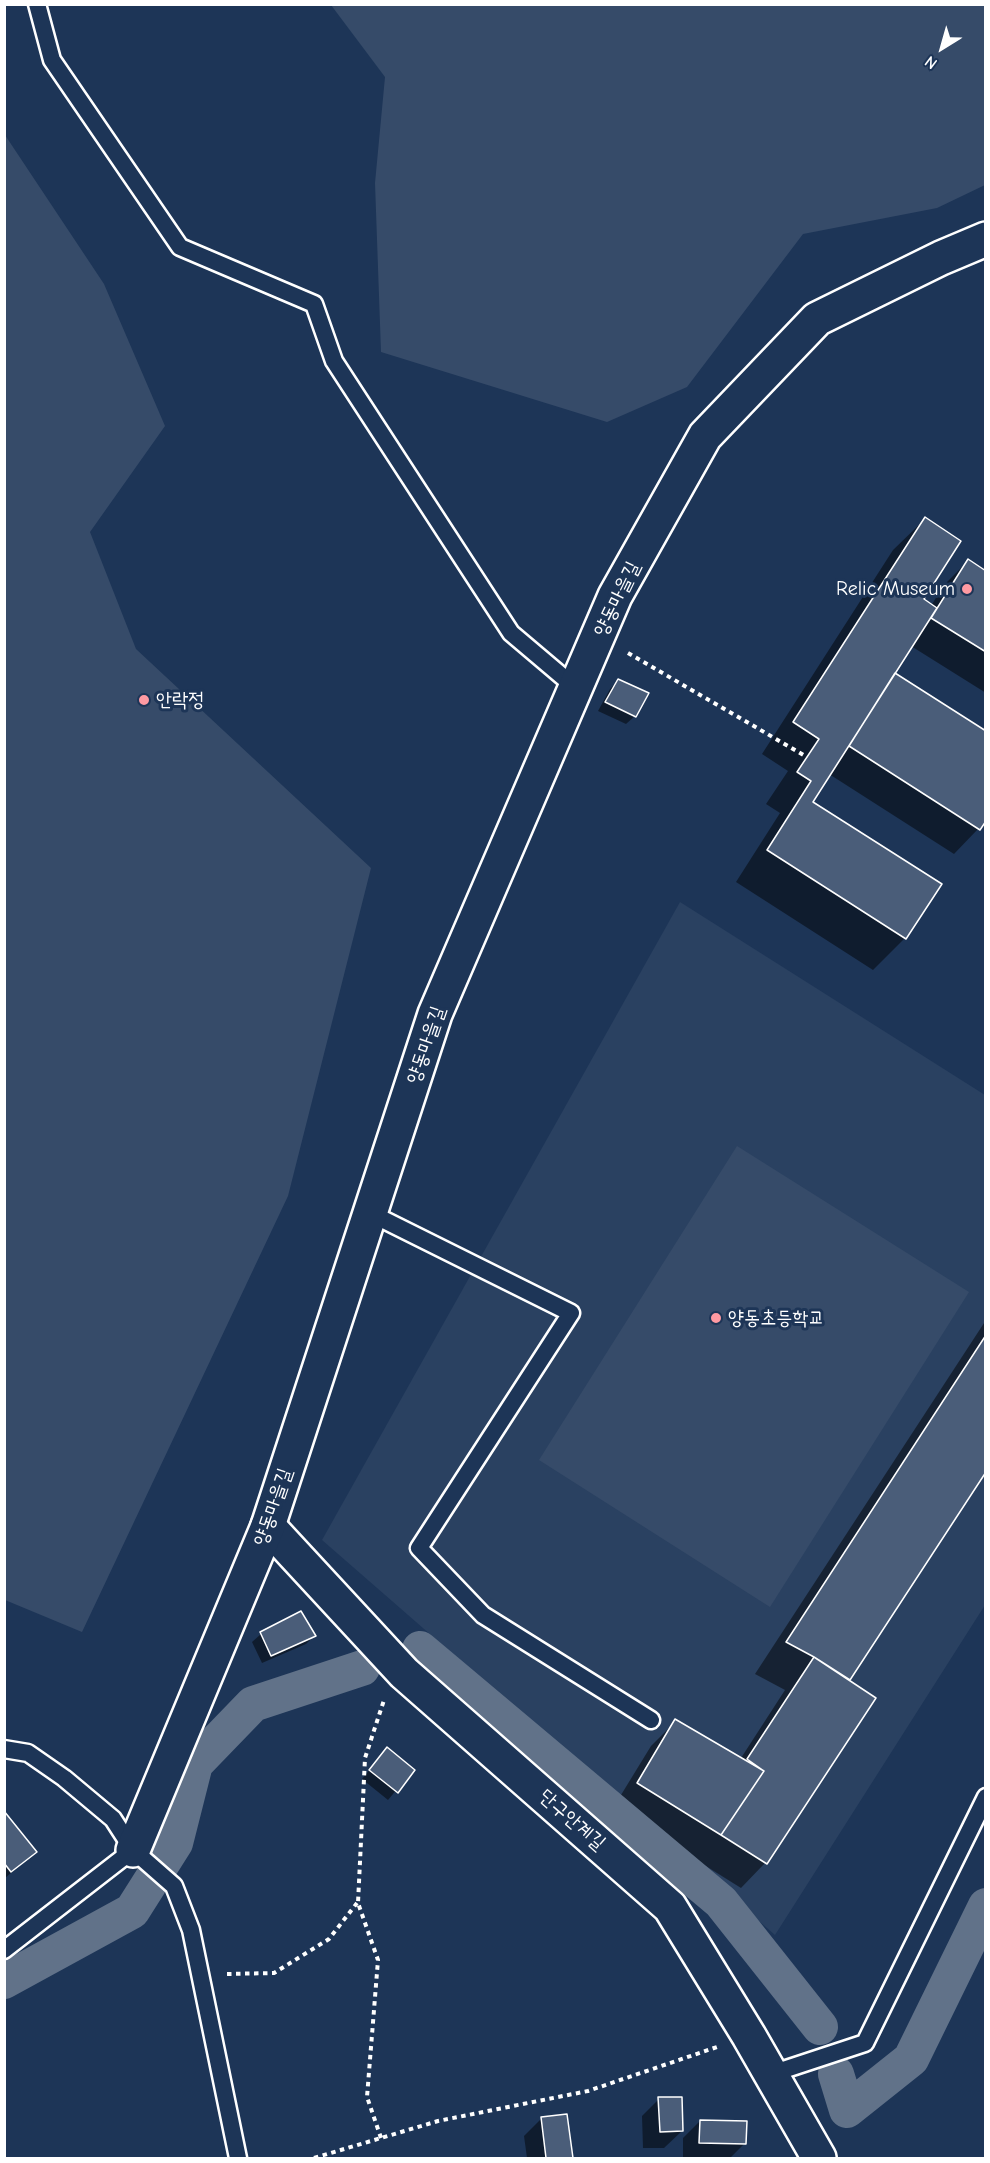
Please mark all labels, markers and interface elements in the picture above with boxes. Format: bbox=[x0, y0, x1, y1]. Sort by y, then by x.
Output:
north arrow bbox=[912, 18, 972, 78]
text: N bbox=[922, 52, 941, 73]
street label: 양동마을길 bbox=[589, 558, 645, 640]
place label: Relic Museum bbox=[836, 577, 955, 601]
marker: Relic Museum bbox=[960, 582, 974, 596]
place label: 안락정 bbox=[156, 688, 204, 712]
marker: 안락정 bbox=[137, 693, 151, 707]
street label: 양동마을길 bbox=[402, 1003, 450, 1087]
place label: 양동초등학교 bbox=[728, 1306, 825, 1330]
marker: 양동초등학교 bbox=[709, 1311, 723, 1325]
street label: 양동마을길 bbox=[249, 1465, 297, 1549]
street label: 단구안계길 bbox=[534, 1785, 610, 1855]

